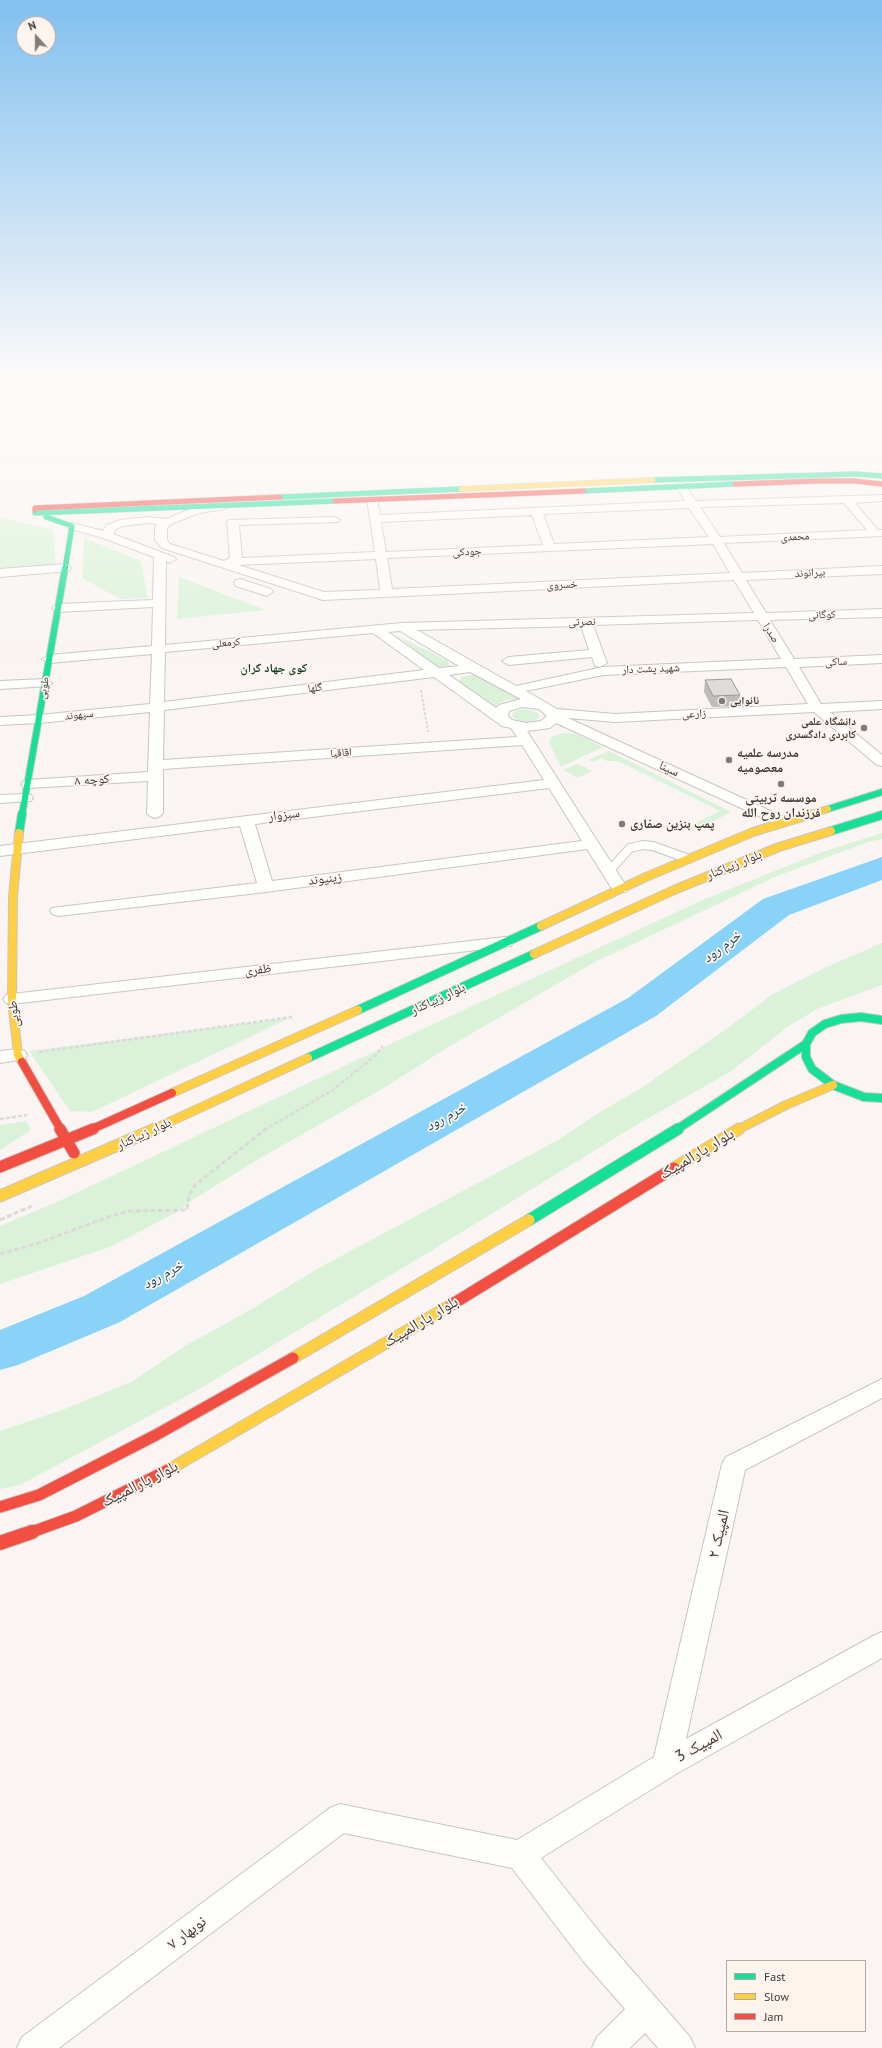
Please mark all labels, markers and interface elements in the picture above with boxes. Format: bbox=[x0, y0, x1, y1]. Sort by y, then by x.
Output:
north arrow bbox=[16, 16, 56, 56]
text: N bbox=[26, 18, 38, 34]
street label: محمدی bbox=[780, 530, 810, 544]
street label: جودکی bbox=[452, 545, 482, 559]
street label: بیرانوند bbox=[794, 566, 826, 580]
street label: خسروی bbox=[546, 578, 578, 592]
street label: کوگانی bbox=[808, 608, 836, 622]
street label: نصرتی bbox=[568, 615, 596, 629]
street label: صدرا bbox=[760, 621, 782, 645]
street label: کرمعلی bbox=[211, 635, 241, 651]
street label: ساکی bbox=[825, 655, 847, 669]
street label: شهید پشت دار bbox=[622, 661, 680, 677]
district label: کوی جهاد گران bbox=[241, 662, 307, 676]
street label: طوبی bbox=[36, 676, 52, 700]
street label: گلها bbox=[307, 681, 323, 695]
place label: نانوایی bbox=[730, 694, 759, 708]
marker: نانوایی bbox=[717, 696, 727, 706]
street label: سپهوند bbox=[64, 707, 94, 723]
street label: زارعی bbox=[682, 707, 706, 721]
place label: دانشگاه علمی کابردی دادگستری bbox=[785, 715, 856, 741]
marker: دانشگاه علمی کابردی دادگستری bbox=[859, 723, 869, 733]
place label: مدرسه علمیه معصومیه bbox=[737, 745, 799, 776]
street label: اقاقیا bbox=[330, 746, 352, 760]
marker: مدرسه علمیه معصومیه bbox=[724, 755, 734, 765]
street label: سینا bbox=[656, 758, 682, 780]
street label: کوچه ۸ bbox=[74, 771, 110, 789]
marker: موسسه تربیتی فرزندان روح الله bbox=[776, 779, 786, 789]
place label: موسسه تربیتی فرزندان روح الله bbox=[741, 790, 821, 821]
street label: سبزوار bbox=[267, 805, 301, 825]
place label: پمپ بنزین صفاری bbox=[630, 816, 714, 832]
marker: پمپ بنزین صفاری bbox=[617, 819, 627, 829]
street label: بلوار زیباکنار bbox=[704, 847, 764, 883]
street label: زینیوند bbox=[307, 869, 343, 889]
water label: خرم رود bbox=[700, 927, 744, 967]
street label: ظفری bbox=[244, 961, 272, 979]
street label: بلوار زیباکنار bbox=[408, 980, 468, 1018]
street label: طوبی bbox=[5, 1000, 23, 1028]
water label: خرم رود bbox=[423, 1099, 469, 1135]
street label: بلوار زیباکنار bbox=[114, 1115, 174, 1153]
street label: بلوار پارالمپیک bbox=[656, 1124, 738, 1184]
water label: خرم رود bbox=[140, 1257, 186, 1293]
street label: بلوار پارالمپیک bbox=[380, 1292, 462, 1352]
street label: بلوار پارالمپیک bbox=[98, 1456, 182, 1512]
street label: المپیک ۲ bbox=[704, 1508, 734, 1560]
street label: المپیک 3 bbox=[672, 1725, 726, 1767]
street label: نوبهار ۷ bbox=[164, 1912, 210, 1954]
legend bbox=[726, 1960, 866, 2032]
text: Fast bbox=[764, 1969, 785, 1984]
text: Slow bbox=[764, 1989, 789, 2004]
text: Jam bbox=[764, 2009, 783, 2024]

